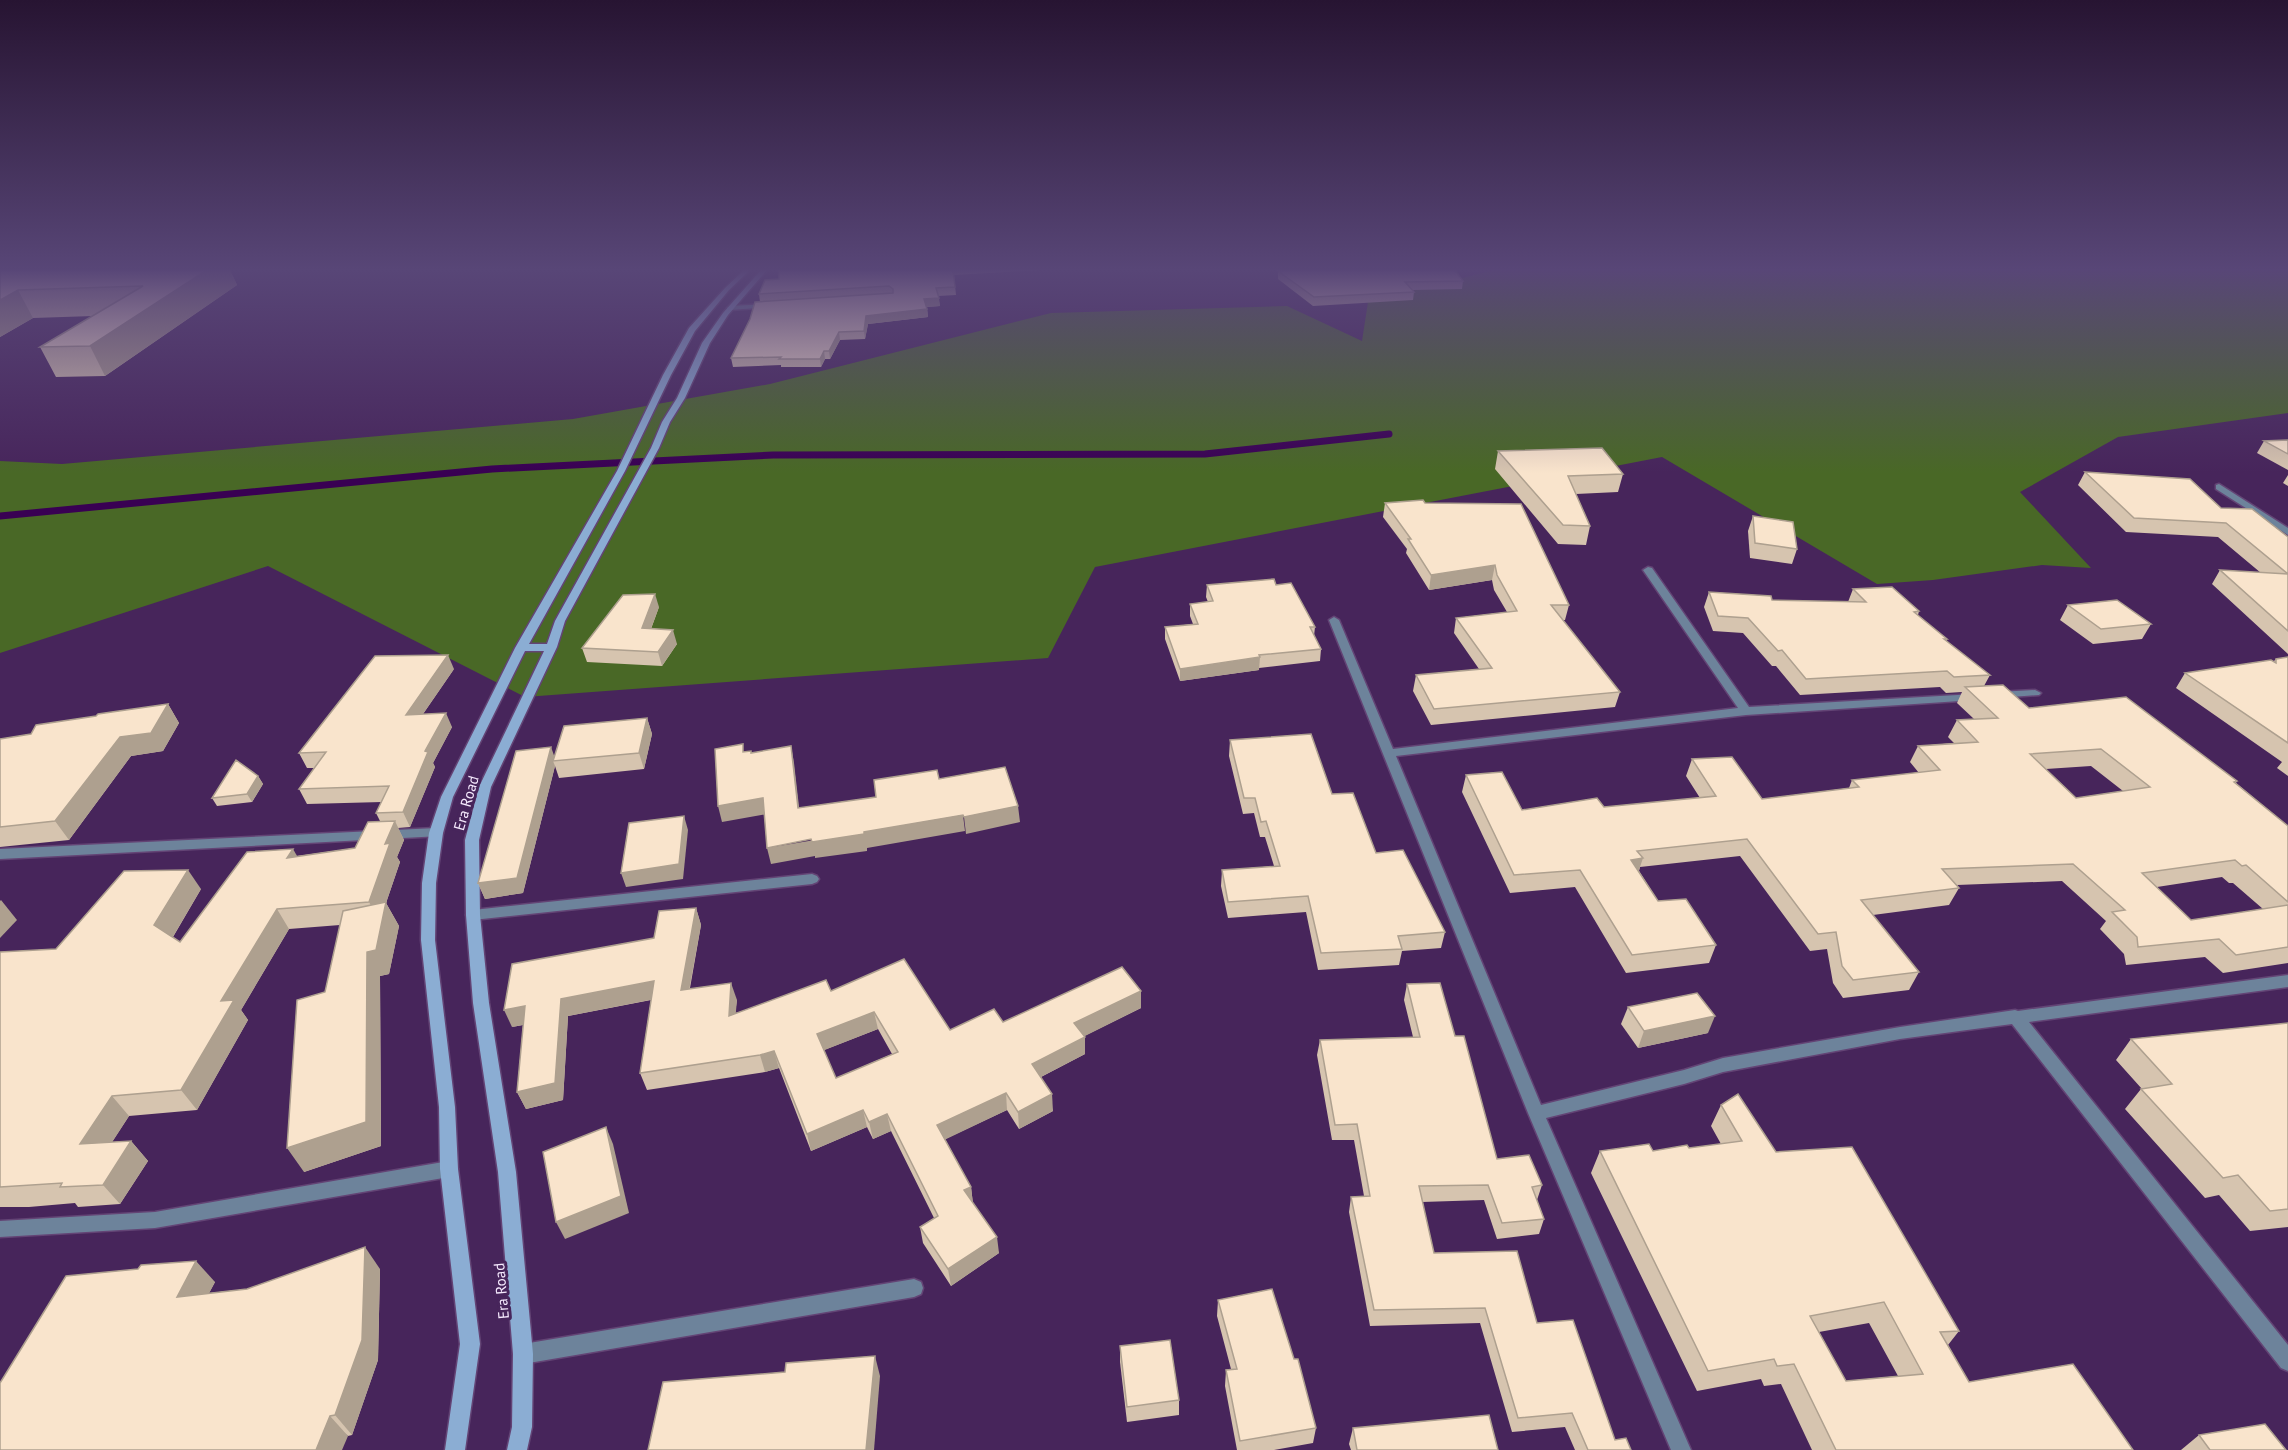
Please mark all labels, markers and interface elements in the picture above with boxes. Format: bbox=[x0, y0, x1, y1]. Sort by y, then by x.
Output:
street label: Era Road bbox=[449, 773, 483, 833]
street label: Era Road bbox=[489, 1262, 513, 1320]

